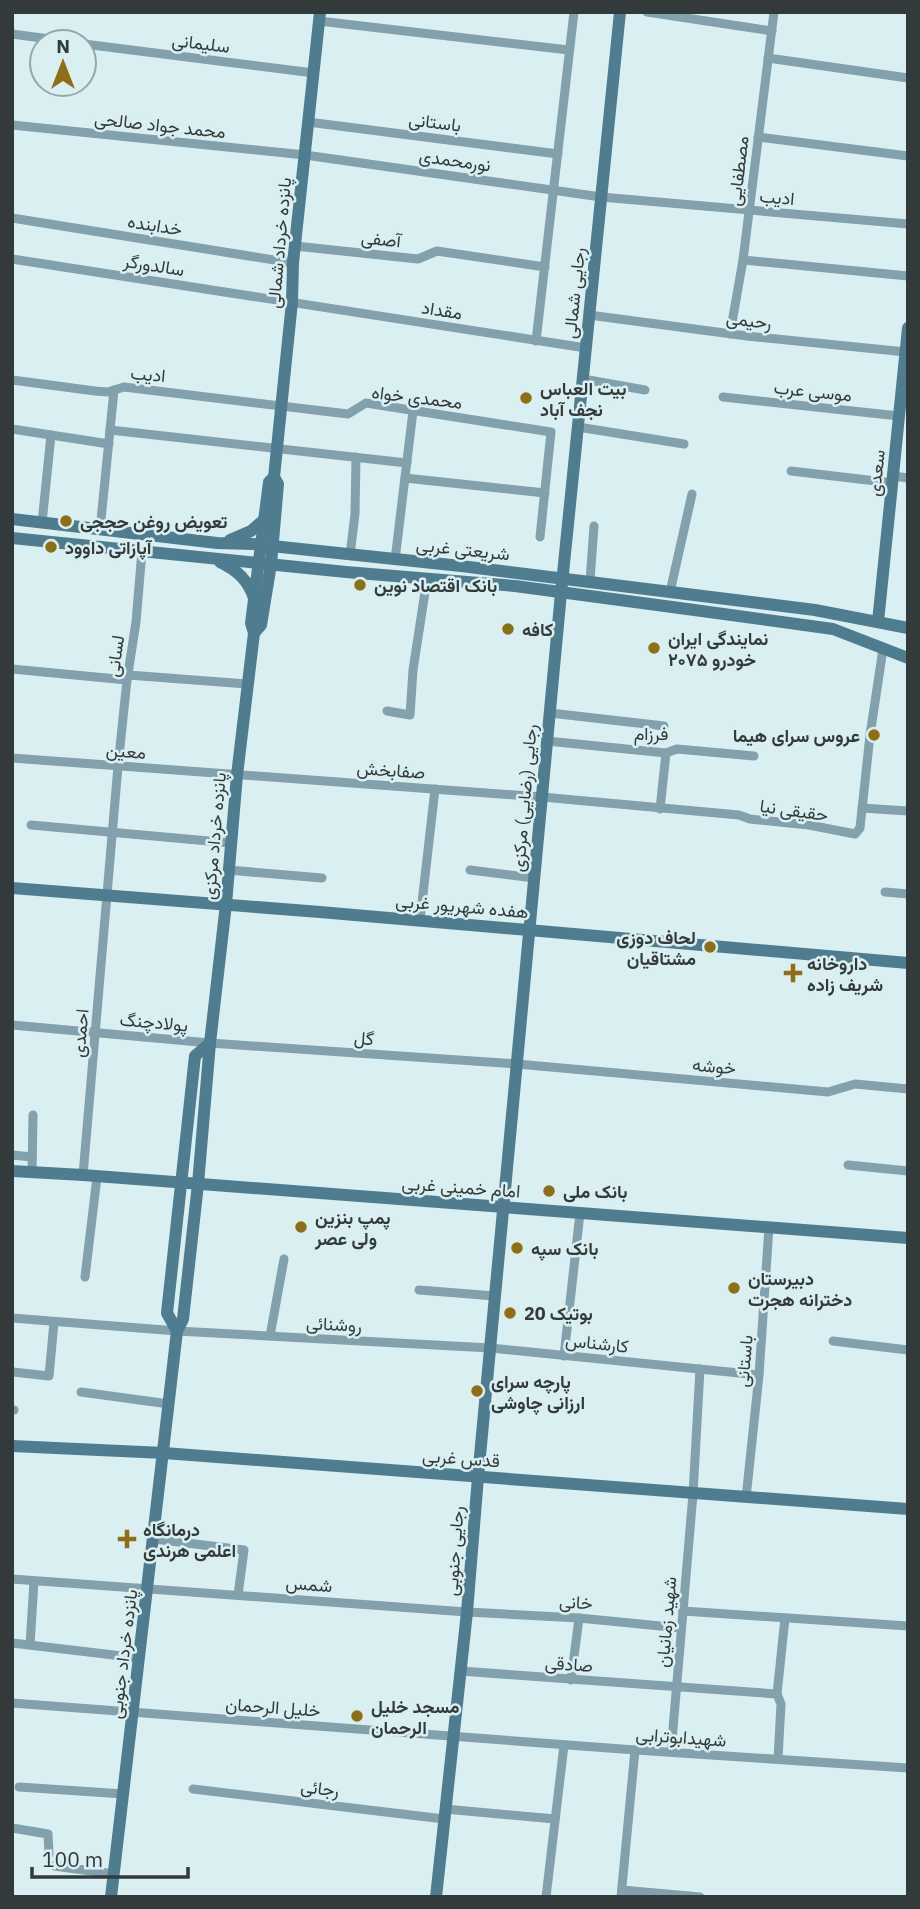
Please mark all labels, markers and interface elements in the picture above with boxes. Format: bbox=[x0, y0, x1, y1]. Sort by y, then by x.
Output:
north arrow bbox=[28, 28, 98, 98]
street label: سلیمانی bbox=[171, 28, 231, 58]
text: N bbox=[56, 34, 70, 58]
street label: محمد جواد صالحی bbox=[93, 107, 227, 143]
street label: باستانی bbox=[407, 107, 463, 137]
street label: مصطفایی bbox=[722, 135, 754, 207]
street label: نورمحمدی bbox=[418, 144, 492, 176]
street label: پانزده خرداد شمالی bbox=[262, 176, 297, 310]
street label: ادیب bbox=[759, 184, 795, 210]
street label: خدابنده bbox=[126, 209, 184, 241]
street label: آصفی bbox=[360, 225, 404, 253]
street label: رجایی شمالی bbox=[558, 246, 590, 340]
street label: سالدورگر bbox=[121, 249, 186, 281]
street label: مقداد bbox=[420, 295, 464, 325]
street label: رحیمی bbox=[725, 306, 773, 334]
street label: ادیب bbox=[130, 361, 166, 387]
street label: موسی عرب bbox=[773, 375, 853, 407]
place label: بیت العباس نجف آباد bbox=[540, 377, 626, 421]
street label: محمدی خواه bbox=[370, 380, 464, 414]
marker: بیت العباس نجف آباد bbox=[518, 390, 534, 406]
street label: سعدی bbox=[862, 449, 890, 497]
place label: تعویض روغن حججی bbox=[80, 510, 228, 533]
marker: تعویض روغن حججی bbox=[58, 513, 74, 529]
street label: شریعتی غربی bbox=[415, 533, 511, 565]
place label: آپاراتی داوود bbox=[65, 536, 153, 560]
marker: آپاراتی داوود bbox=[43, 539, 59, 555]
place label: بانک اقتصاد نوین bbox=[374, 574, 497, 597]
marker: بانک اقتصاد نوین bbox=[352, 577, 368, 593]
place label: کافه bbox=[522, 618, 553, 641]
marker: کافه bbox=[500, 621, 516, 637]
place label: نمایندگی ایران خودرو ۲۰۷۵ bbox=[668, 627, 768, 671]
street label: لسانی bbox=[101, 634, 129, 678]
marker: نمایندگی ایران خودرو ۲۰۷۵ bbox=[646, 640, 662, 656]
street label: فرزام bbox=[634, 722, 668, 746]
street label: رجایی (رضایی) مرکزی bbox=[506, 723, 542, 873]
place label: عروس سرای هیما bbox=[733, 724, 860, 747]
marker: عروس سرای هیما bbox=[866, 727, 882, 743]
street label: معین bbox=[105, 738, 147, 764]
street label: صفابخش bbox=[356, 756, 426, 784]
street label: پانزده خرداد مرکزی bbox=[197, 771, 232, 901]
street label: حقیقی نیا bbox=[758, 794, 830, 826]
street label: هفده شهریور غربی bbox=[395, 889, 529, 923]
place label: لحاف دوزی مشتاقیان bbox=[616, 926, 696, 970]
marker: لحاف دوزی مشتاقیان bbox=[702, 939, 718, 955]
place label: داروخانه شریف زاده bbox=[807, 952, 883, 996]
marker: داروخانه شریف زاده bbox=[785, 965, 801, 981]
street label: احمدی bbox=[66, 1008, 94, 1058]
street label: پولادچنگ bbox=[119, 1008, 189, 1037]
street label: گل bbox=[353, 1026, 375, 1050]
street label: خوشه bbox=[691, 1053, 737, 1079]
street label: امام خمینی غربی bbox=[401, 1171, 521, 1204]
place label: بانک ملی bbox=[563, 1180, 627, 1203]
marker: بانک ملی bbox=[541, 1183, 557, 1199]
place label: پمپ بنزین ولی عصر bbox=[314, 1206, 391, 1250]
marker: پمپ بنزین ولی عصر bbox=[293, 1219, 309, 1235]
place label: بانک سپه bbox=[531, 1237, 599, 1261]
marker: بانک سپه bbox=[509, 1240, 525, 1256]
place label: دبیرستان دخترانه هجرت bbox=[748, 1267, 852, 1311]
marker: دبیرستان دخترانه هجرت bbox=[726, 1280, 742, 1296]
place label: بوتیک 20 bbox=[524, 1302, 593, 1325]
marker: بوتیک 20 bbox=[502, 1305, 518, 1321]
street label: روشنائی bbox=[305, 1311, 363, 1337]
street label: کارشناس bbox=[564, 1328, 630, 1358]
street label: باستانی bbox=[730, 1334, 758, 1388]
place label: پارچه سرای ارزانی چاوشی bbox=[491, 1370, 585, 1415]
marker: پارچه سرای ارزانی چاوشی bbox=[469, 1383, 485, 1399]
street label: قدس غربی bbox=[421, 1444, 501, 1472]
street label: رجایی جنوبی bbox=[439, 1505, 469, 1597]
place label: درمانگاه اعلمی هرندی bbox=[143, 1518, 236, 1562]
marker: درمانگاه اعلمی هرندی bbox=[117, 1529, 137, 1549]
street label: شمس bbox=[285, 1571, 333, 1597]
street label: شهید زمانیان bbox=[651, 1576, 681, 1668]
street label: پانزده خرداد جنوبی bbox=[104, 1588, 143, 1720]
street label: خانی bbox=[558, 1589, 594, 1615]
street label: صادقی bbox=[544, 1651, 594, 1677]
street label: خلیل الرحمان bbox=[225, 1692, 321, 1722]
place label: مسجد خلیل الرحمان bbox=[371, 1695, 460, 1739]
marker: مسجد خلیل الرحمان bbox=[349, 1708, 365, 1724]
street label: شهیدابوترابی bbox=[635, 1722, 727, 1752]
street label: رجائی bbox=[299, 1774, 341, 1802]
scale bar bbox=[32, 1836, 187, 1880]
text: 100 m bbox=[42, 1845, 103, 1873]

